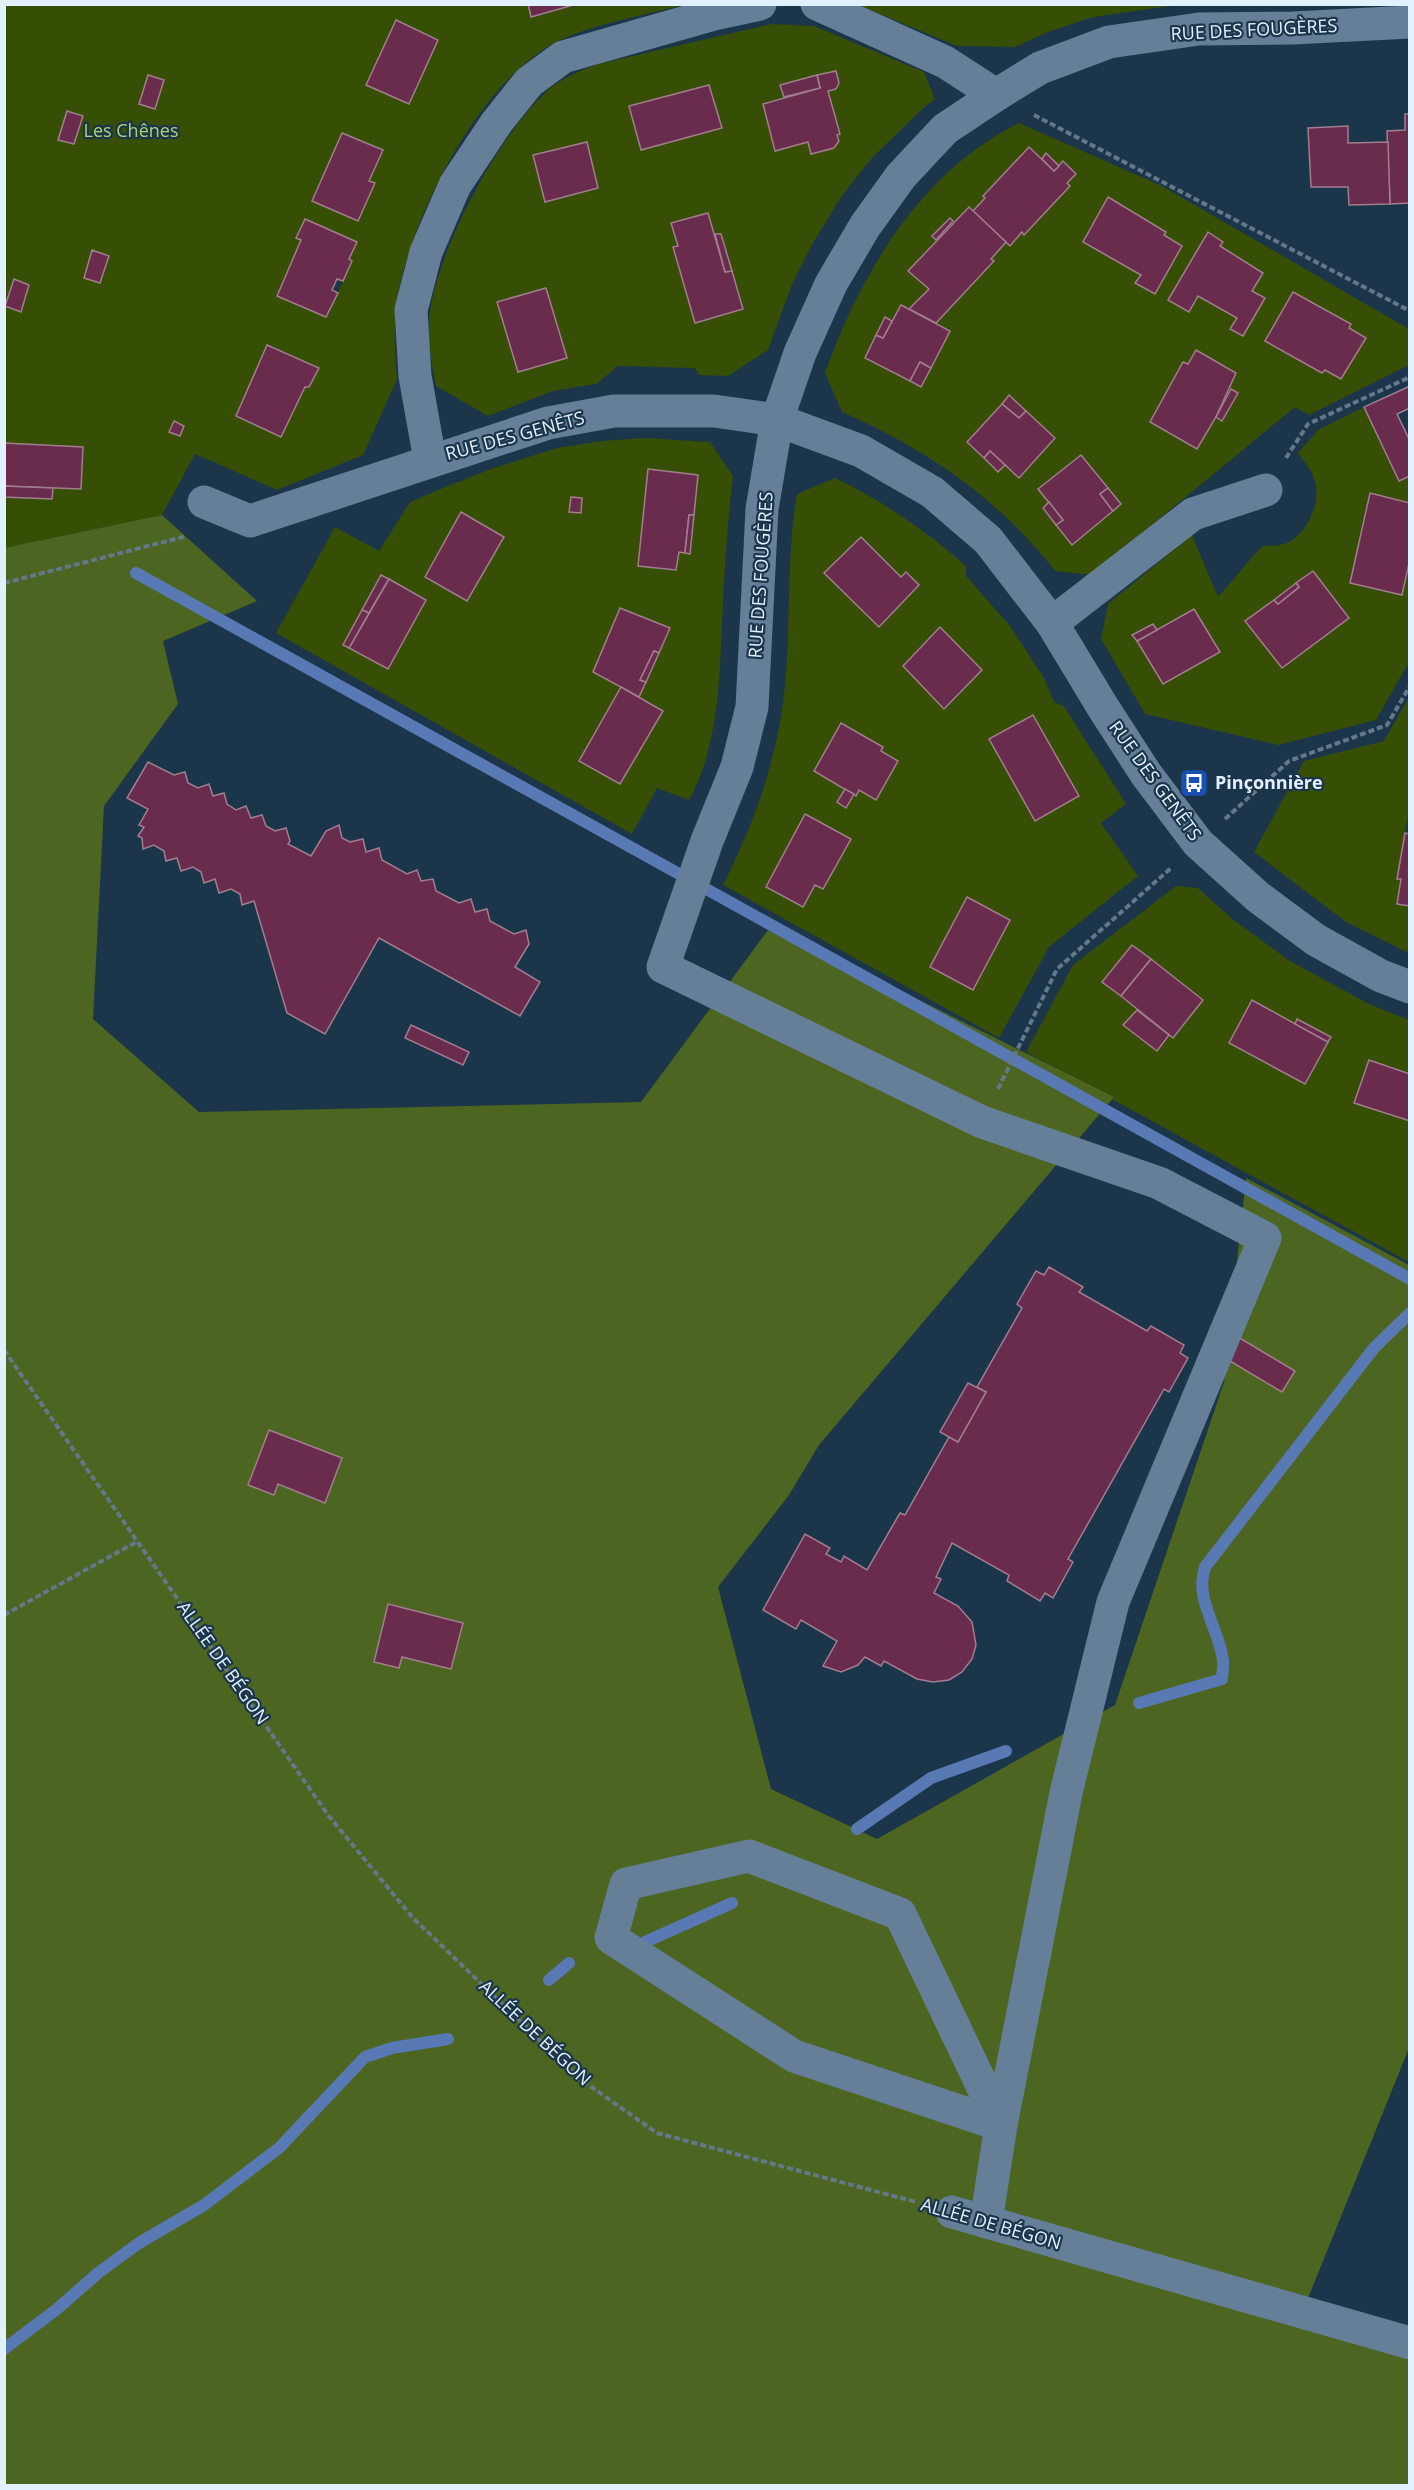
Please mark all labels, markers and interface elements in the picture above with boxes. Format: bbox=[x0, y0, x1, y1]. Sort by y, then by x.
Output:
street label: RUE DES FOUGÈRES bbox=[1170, 13, 1338, 45]
park label: Les Chênes bbox=[84, 118, 178, 142]
street label: RUE DES GENÊTS bbox=[443, 405, 587, 465]
street label: RUE DES FOUGÈRES bbox=[742, 491, 778, 659]
street label: RUE DES GENÊTS bbox=[1104, 716, 1208, 845]
bus stop icon: Pinçonnière bbox=[1178, 767, 1210, 799]
place label: Pinçonnière bbox=[1215, 770, 1323, 794]
street label: ALLÉE DE BÉGON bbox=[172, 1596, 275, 1729]
street label: ALLÉE DE BÉGON bbox=[475, 1974, 597, 2090]
street label: ALLÉE DE BÉGON bbox=[918, 2192, 1064, 2255]

